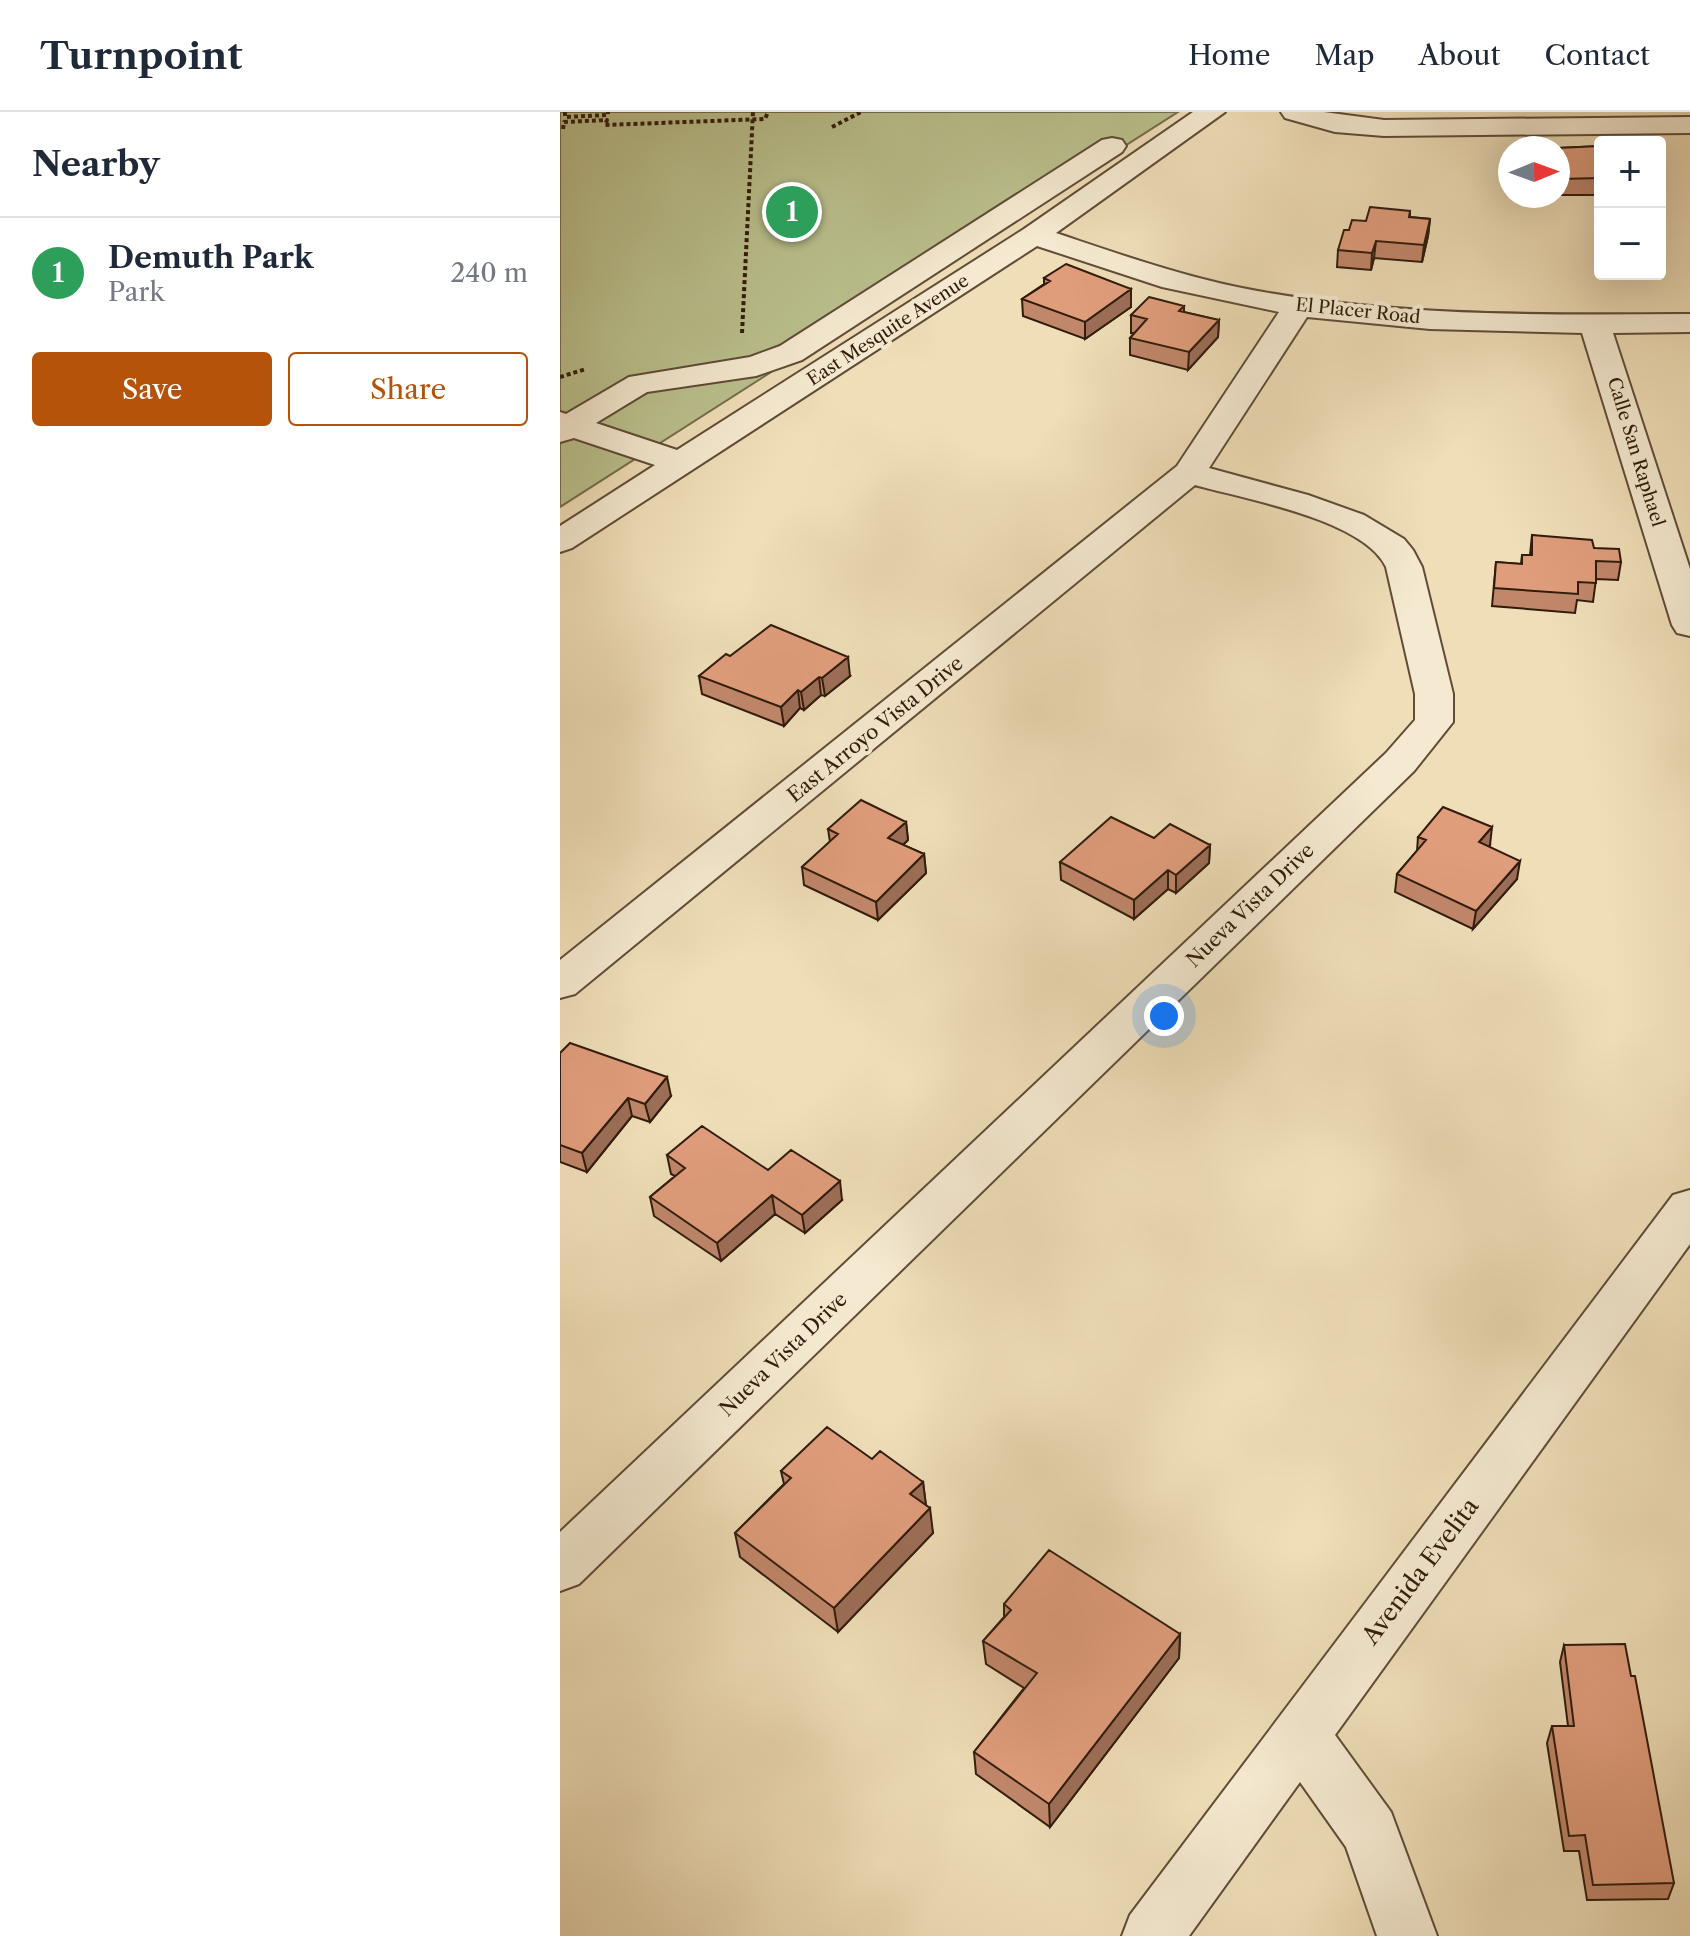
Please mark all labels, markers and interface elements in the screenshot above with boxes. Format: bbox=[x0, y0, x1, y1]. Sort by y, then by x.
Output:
text: Turnpoint bbox=[40, 32, 242, 79]
text: Home bbox=[1188, 38, 1270, 72]
text: Map bbox=[1314, 38, 1374, 72]
text: About bbox=[1418, 38, 1500, 72]
text: Contact bbox=[1544, 38, 1650, 72]
north arrow bbox=[1498, 136, 1570, 208]
map controls bbox=[1594, 136, 1666, 280]
button: + bbox=[1594, 136, 1666, 208]
text: Nearby bbox=[32, 143, 160, 185]
pin: 1 bbox=[766, 182, 818, 242]
button: − bbox=[1594, 208, 1666, 280]
text: Demuth Park bbox=[108, 239, 314, 276]
text: 1 bbox=[52, 257, 64, 289]
text: 240 m bbox=[450, 257, 528, 289]
street label: East Mesquite Avenue bbox=[803, 269, 973, 391]
text: Park bbox=[108, 276, 165, 308]
street label: El Placer Road bbox=[1295, 294, 1422, 328]
button: Save bbox=[32, 352, 272, 426]
button: Share bbox=[288, 352, 528, 426]
street label: Calle San Raphael bbox=[1603, 375, 1669, 529]
street label: East Arroyo Vista Drive bbox=[782, 651, 968, 807]
street label: Nueva Vista Drive bbox=[1181, 838, 1319, 972]
your location bbox=[1144, 996, 1184, 1036]
street label: Nueva Vista Drive bbox=[714, 1287, 852, 1421]
street label: Avenida Evelita bbox=[1355, 1492, 1485, 1651]

